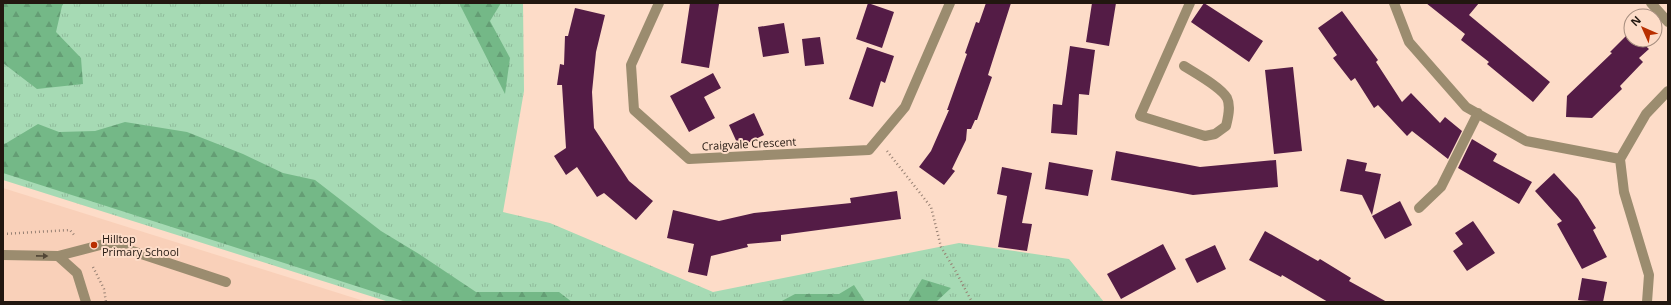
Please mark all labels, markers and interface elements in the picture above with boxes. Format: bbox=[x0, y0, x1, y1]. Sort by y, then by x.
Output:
north arrow bbox=[1623, 8, 1663, 48]
text: N bbox=[1627, 12, 1644, 29]
street label: Craigvale Crescent bbox=[701, 134, 797, 153]
place label: Hilltop Primary School bbox=[102, 231, 179, 259]
marker: Hilltop Primary School bbox=[89, 240, 99, 250]
one-way arrow bbox=[36, 252, 48, 259]

